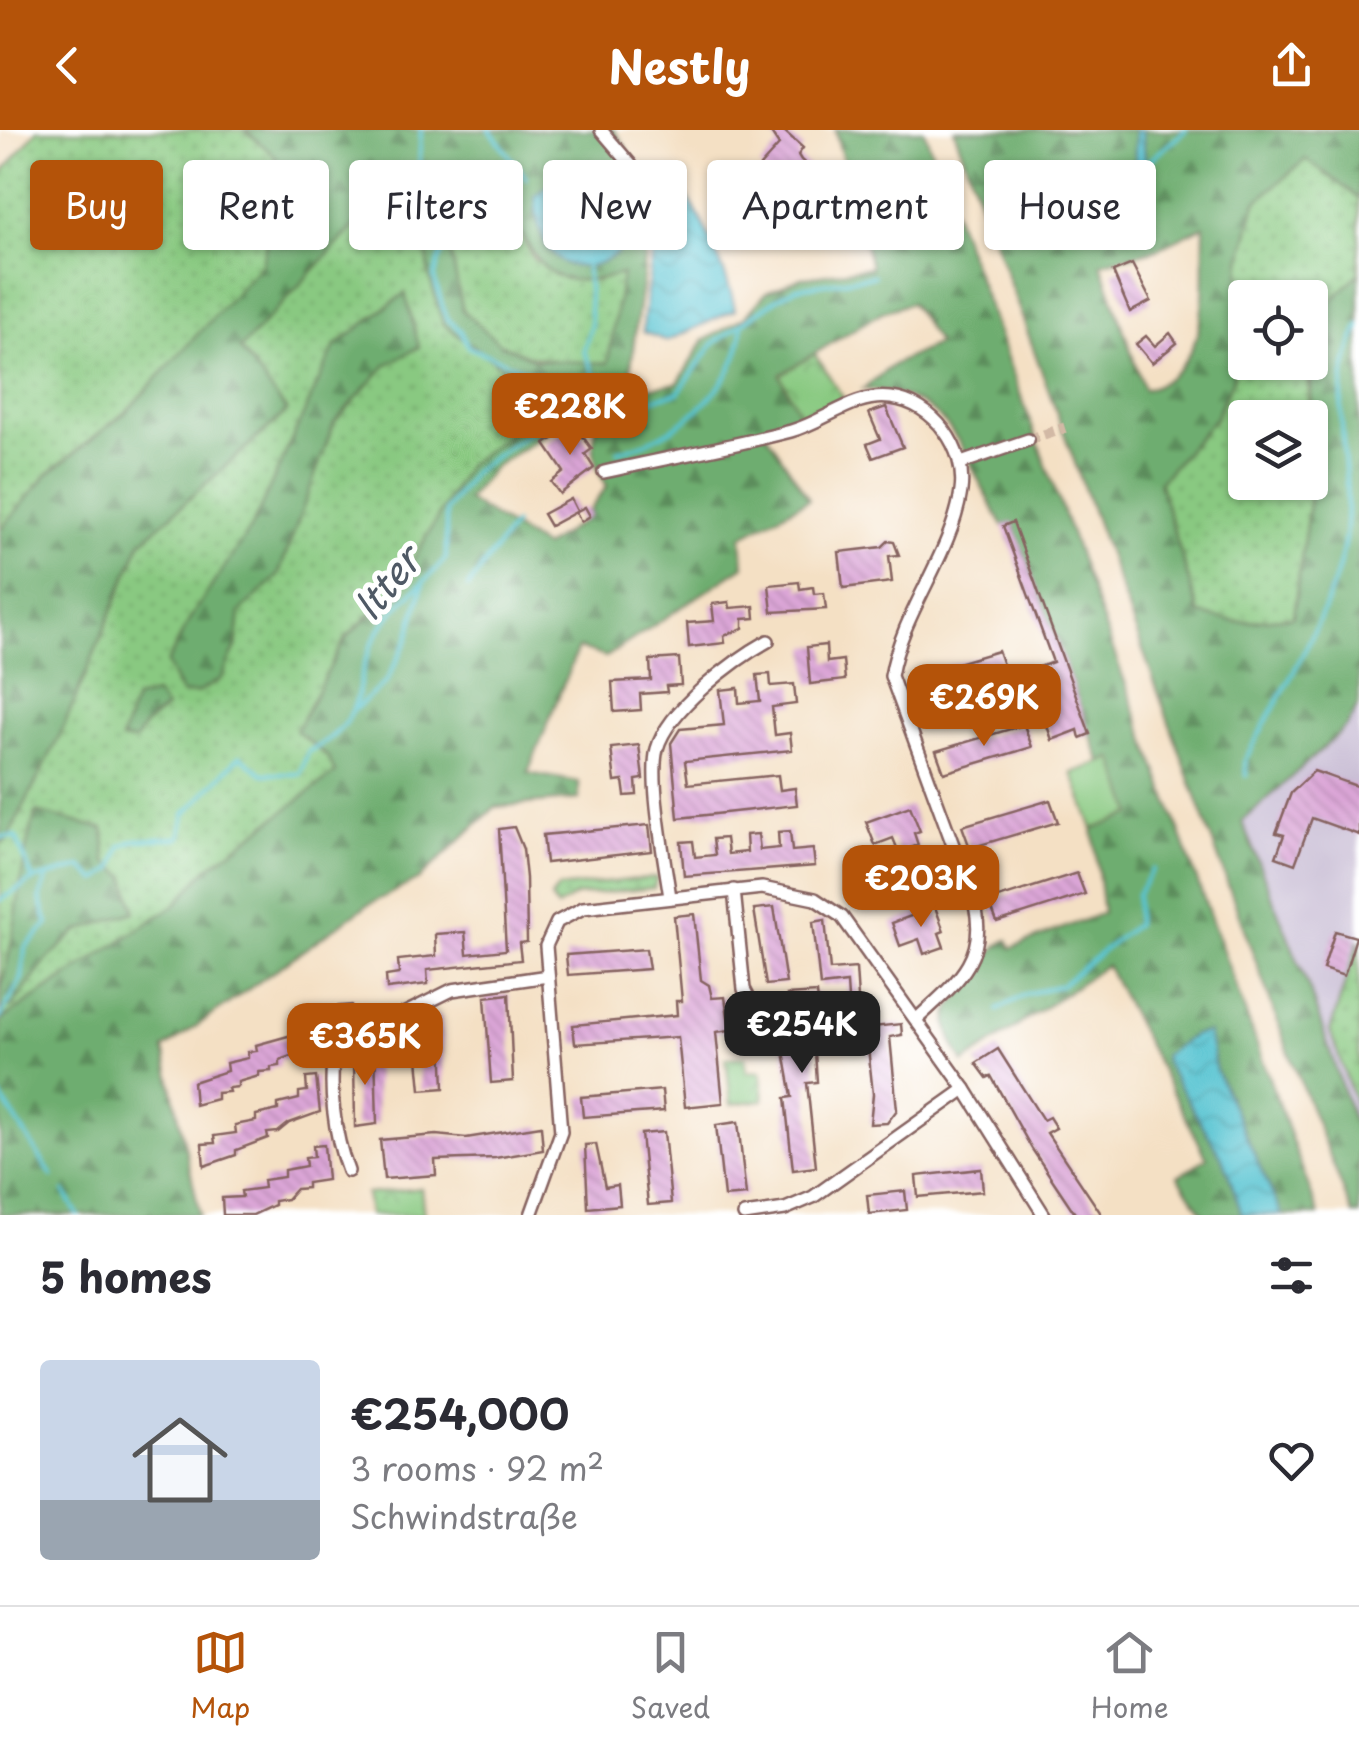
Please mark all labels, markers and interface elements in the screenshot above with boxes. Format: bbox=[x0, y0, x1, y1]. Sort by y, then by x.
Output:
text: Nestly bbox=[609, 31, 750, 99]
icon: back bbox=[40, 38, 95, 93]
icon: share bbox=[1264, 38, 1319, 93]
chip: Buy bbox=[30, 160, 163, 250]
chip: Rent bbox=[183, 160, 329, 250]
chip: Filters bbox=[349, 160, 523, 250]
chip: New bbox=[543, 160, 687, 250]
chip: Apartment bbox=[707, 160, 964, 250]
chip: House bbox=[984, 160, 1156, 250]
map controls bbox=[1228, 280, 1328, 500]
button: locate bbox=[1228, 280, 1328, 380]
pin: €228K bbox=[500, 373, 640, 458]
text: €228K bbox=[514, 381, 626, 429]
button: layers bbox=[1228, 400, 1328, 500]
water label: Itter bbox=[339, 530, 436, 631]
pin: €269K bbox=[914, 664, 1054, 749]
text: €269K bbox=[929, 672, 1039, 720]
pin: €203K bbox=[851, 845, 991, 930]
text: €203K bbox=[864, 853, 978, 901]
pin: €254K bbox=[732, 991, 872, 1076]
text: €254K bbox=[746, 999, 858, 1047]
pin: €365K bbox=[295, 1003, 435, 1088]
text: €365K bbox=[309, 1011, 421, 1059]
text: 5 homes bbox=[40, 1244, 212, 1307]
icon: filters bbox=[1264, 1248, 1319, 1303]
text: €254,000 bbox=[350, 1381, 569, 1444]
icon: home bbox=[120, 1400, 240, 1520]
icon: heart bbox=[1264, 1433, 1319, 1488]
text: 3 rooms · 92 m² bbox=[350, 1444, 604, 1492]
text: Schwindstraße bbox=[350, 1492, 578, 1540]
tab: Map bbox=[190, 1625, 250, 1728]
tab: Saved bbox=[631, 1625, 710, 1728]
tab: Home bbox=[1091, 1625, 1169, 1728]

